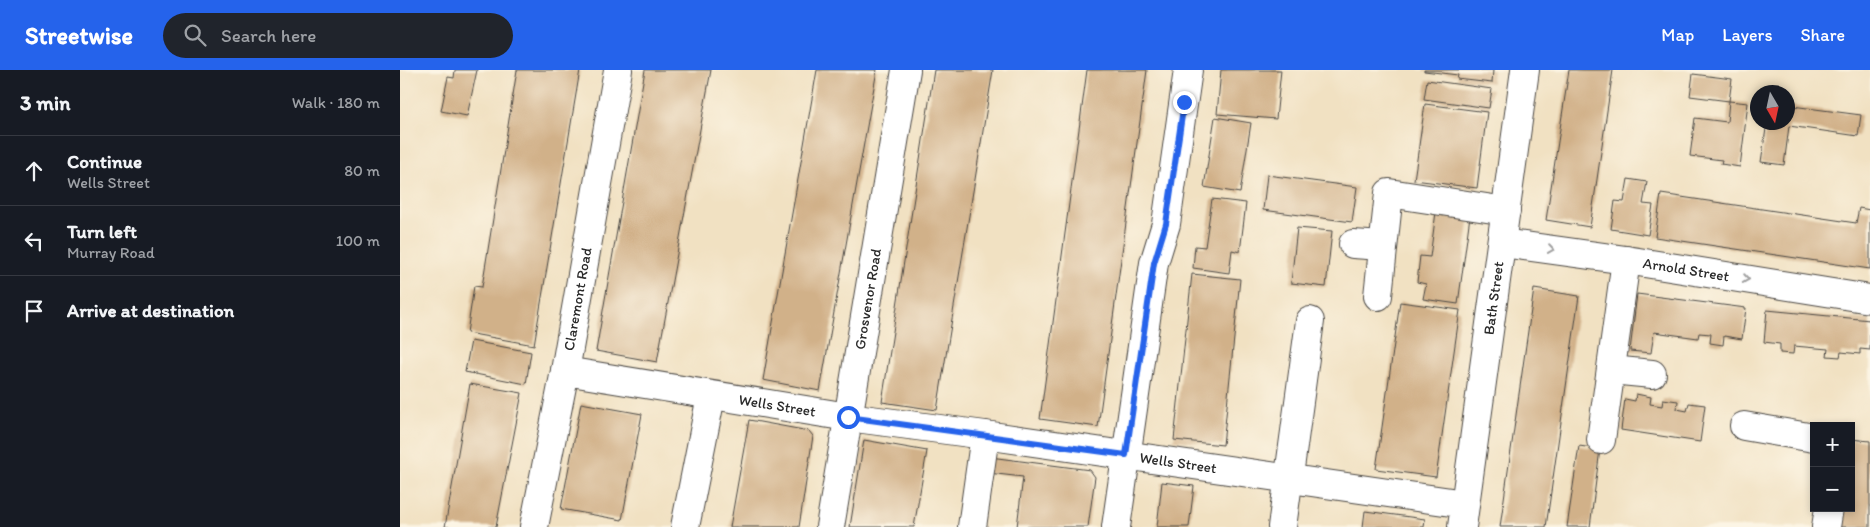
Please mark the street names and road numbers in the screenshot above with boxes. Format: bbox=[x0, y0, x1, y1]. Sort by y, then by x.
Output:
street label: Claremont Road bbox=[560, 246, 596, 352]
street label: Grosvenor Road bbox=[851, 247, 885, 351]
street label: Arnold Street bbox=[1642, 254, 1731, 285]
street label: Bath Street bbox=[1480, 260, 1508, 336]
street label: Wells Street bbox=[737, 390, 817, 421]
street label: Wells Street bbox=[1138, 448, 1218, 477]

